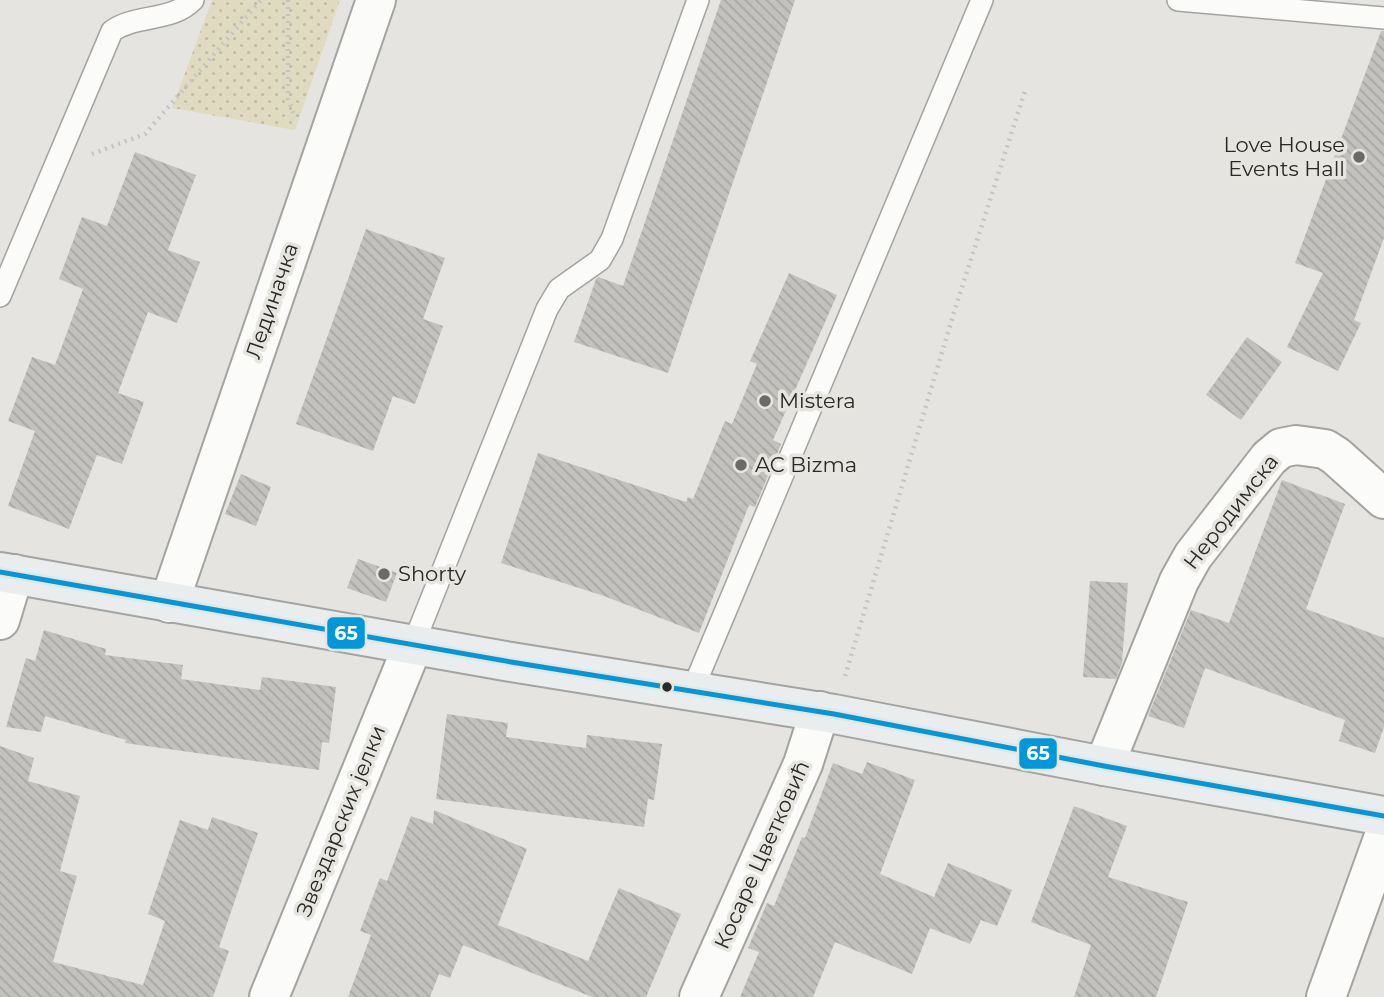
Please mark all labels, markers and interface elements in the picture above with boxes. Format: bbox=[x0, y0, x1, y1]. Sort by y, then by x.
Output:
place label: Love House Events Hall bbox=[1223, 132, 1345, 181]
marker: Love House Events Hall bbox=[1351, 149, 1367, 165]
street label: Лединачка bbox=[240, 240, 303, 362]
place label: Mistera bbox=[779, 388, 856, 413]
marker: Mistera bbox=[757, 393, 773, 409]
street label: Неродимска bbox=[1178, 449, 1283, 574]
place label: AC Bizma bbox=[755, 452, 857, 477]
marker: AC Bizma bbox=[733, 457, 749, 473]
place label: Shorty bbox=[398, 561, 467, 586]
marker: Shorty bbox=[376, 566, 392, 582]
line badge: 65 bbox=[326, 616, 366, 650]
text: 65 bbox=[334, 622, 358, 645]
unlabelled marker bbox=[660, 680, 674, 694]
street label: Звездарских јелки bbox=[291, 722, 390, 920]
line badge: 65 bbox=[1018, 737, 1058, 770]
text: 65 bbox=[1026, 742, 1050, 765]
street label: Косаре Цветковић bbox=[709, 757, 814, 953]

